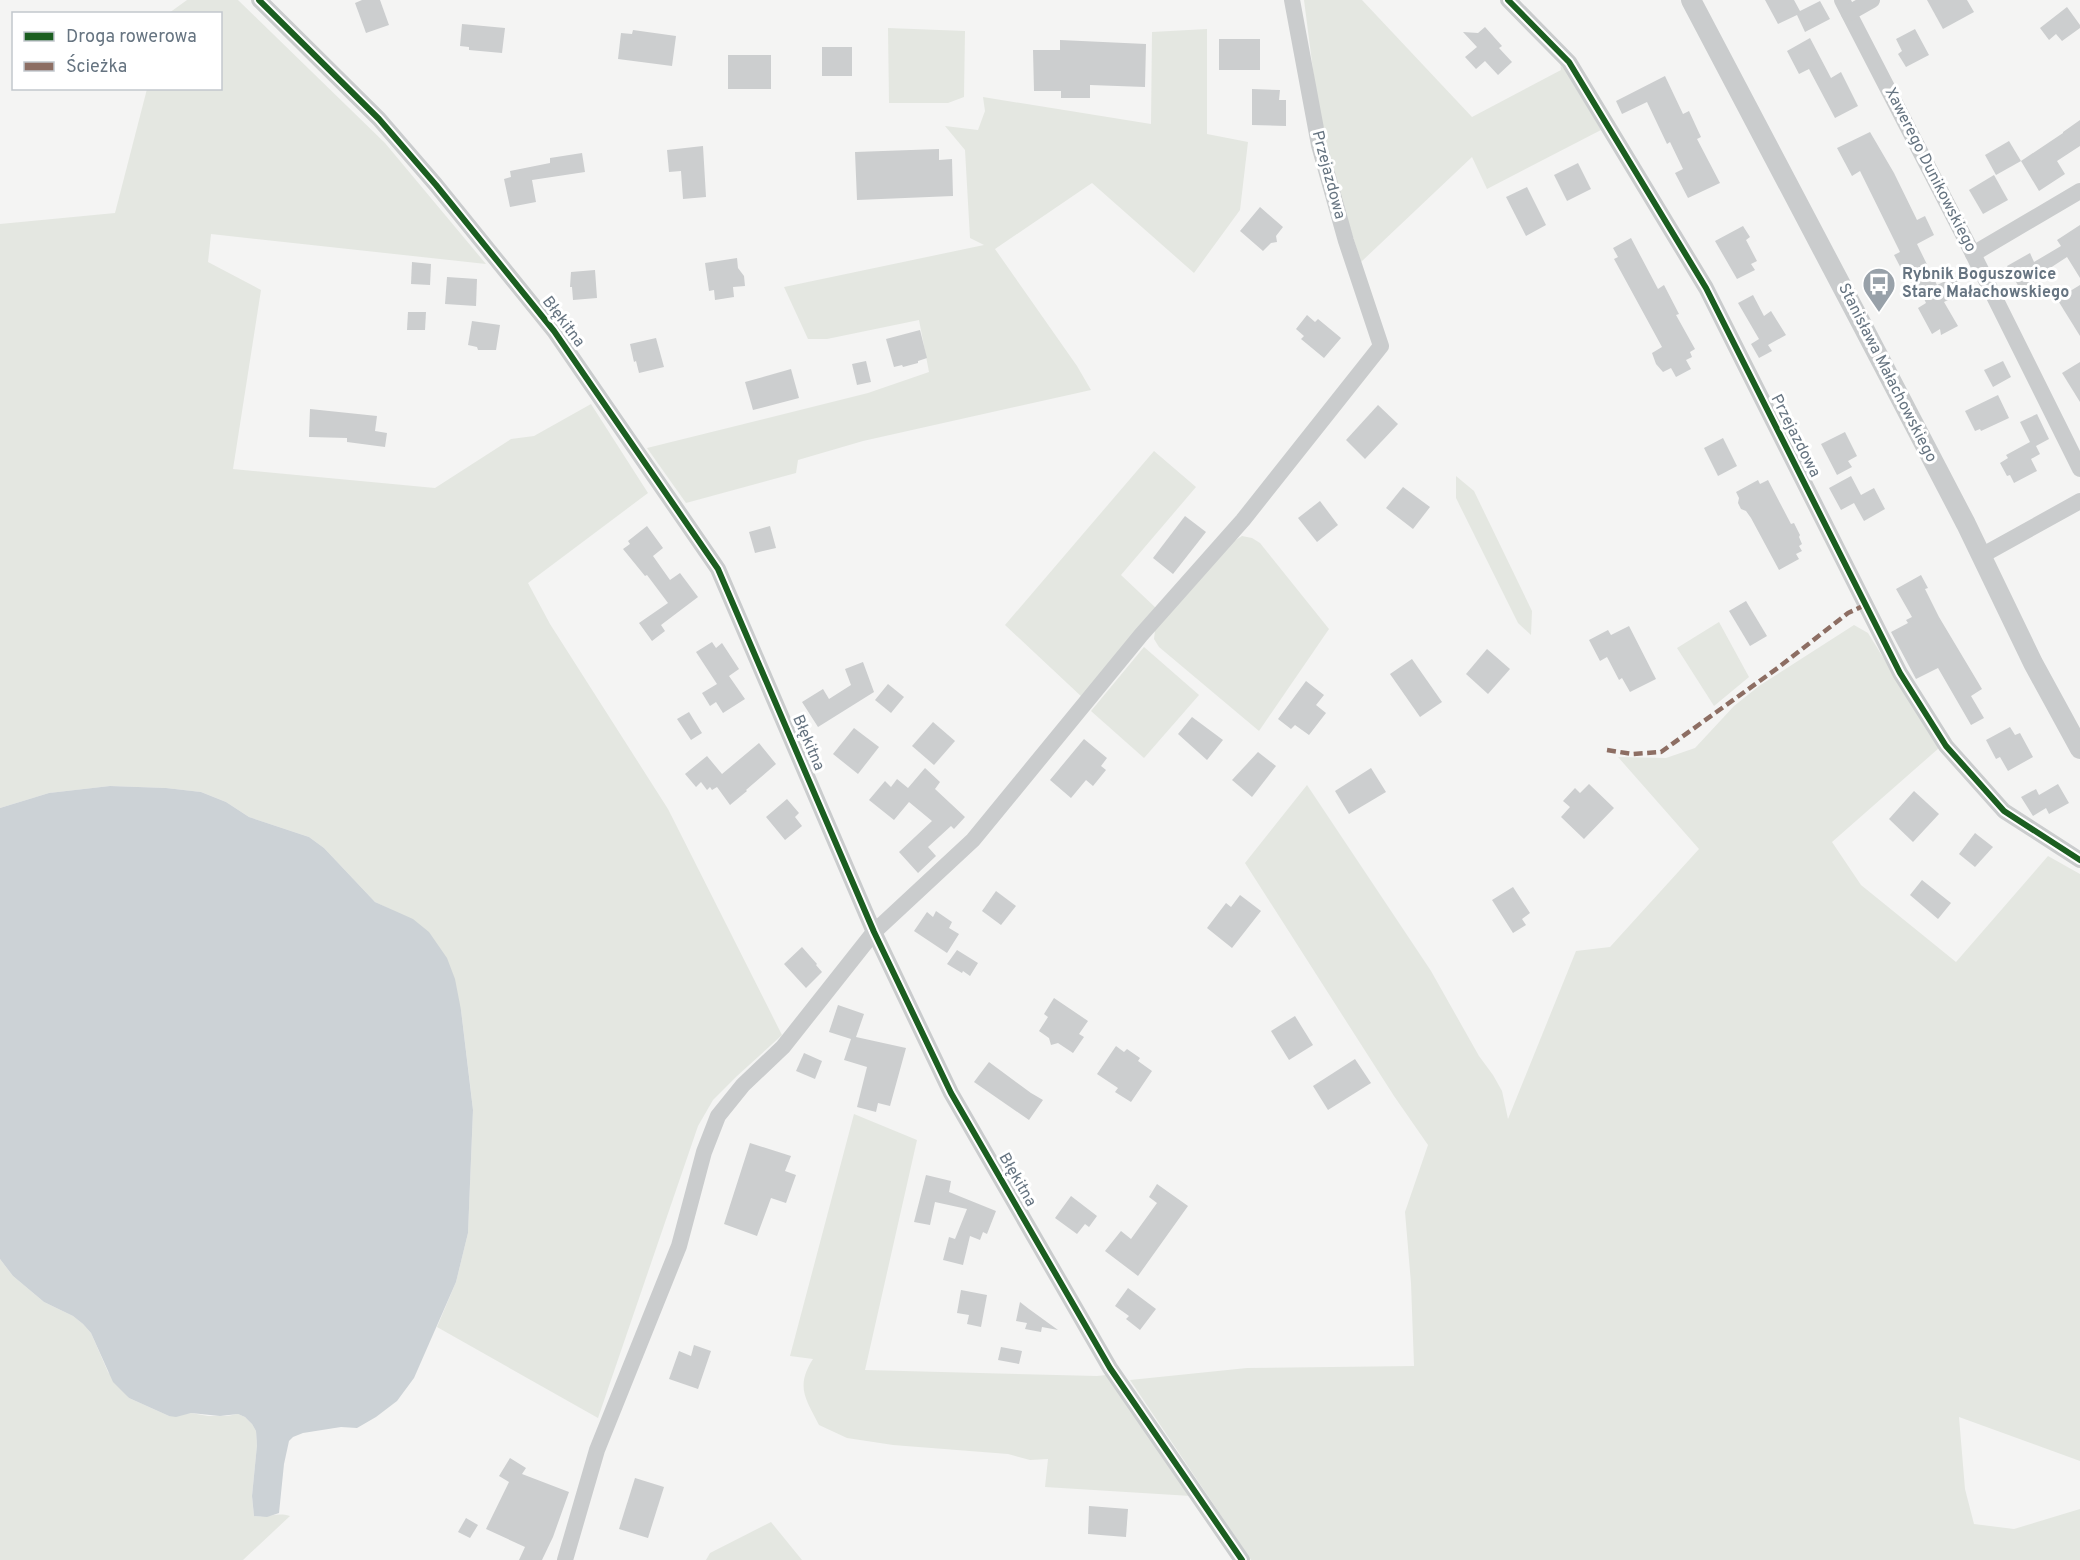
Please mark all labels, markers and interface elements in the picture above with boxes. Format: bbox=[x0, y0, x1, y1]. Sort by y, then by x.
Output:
legend bbox=[12, 12, 222, 90]
text: Droga rowerowa bbox=[66, 26, 197, 49]
text: Ścieżka bbox=[66, 54, 127, 79]
street label: Xawerego Dunikowskiego bbox=[1880, 84, 1980, 256]
street label: Przejazdowa bbox=[1307, 129, 1349, 221]
place label: Rybnik Boguszowice Stare Małachowskiego bbox=[1902, 265, 2069, 303]
bus stop icon: Rybnik Boguszowice Stare Małachowskiego bbox=[1861, 266, 1897, 313]
street label: Stanisława Małachowskiego bbox=[1833, 280, 1941, 466]
street label: Błękitna bbox=[537, 293, 589, 351]
street label: Przejazdowa bbox=[1766, 391, 1824, 481]
street label: Błękitna bbox=[787, 712, 829, 774]
street label: Błękitna bbox=[994, 1150, 1040, 1210]

